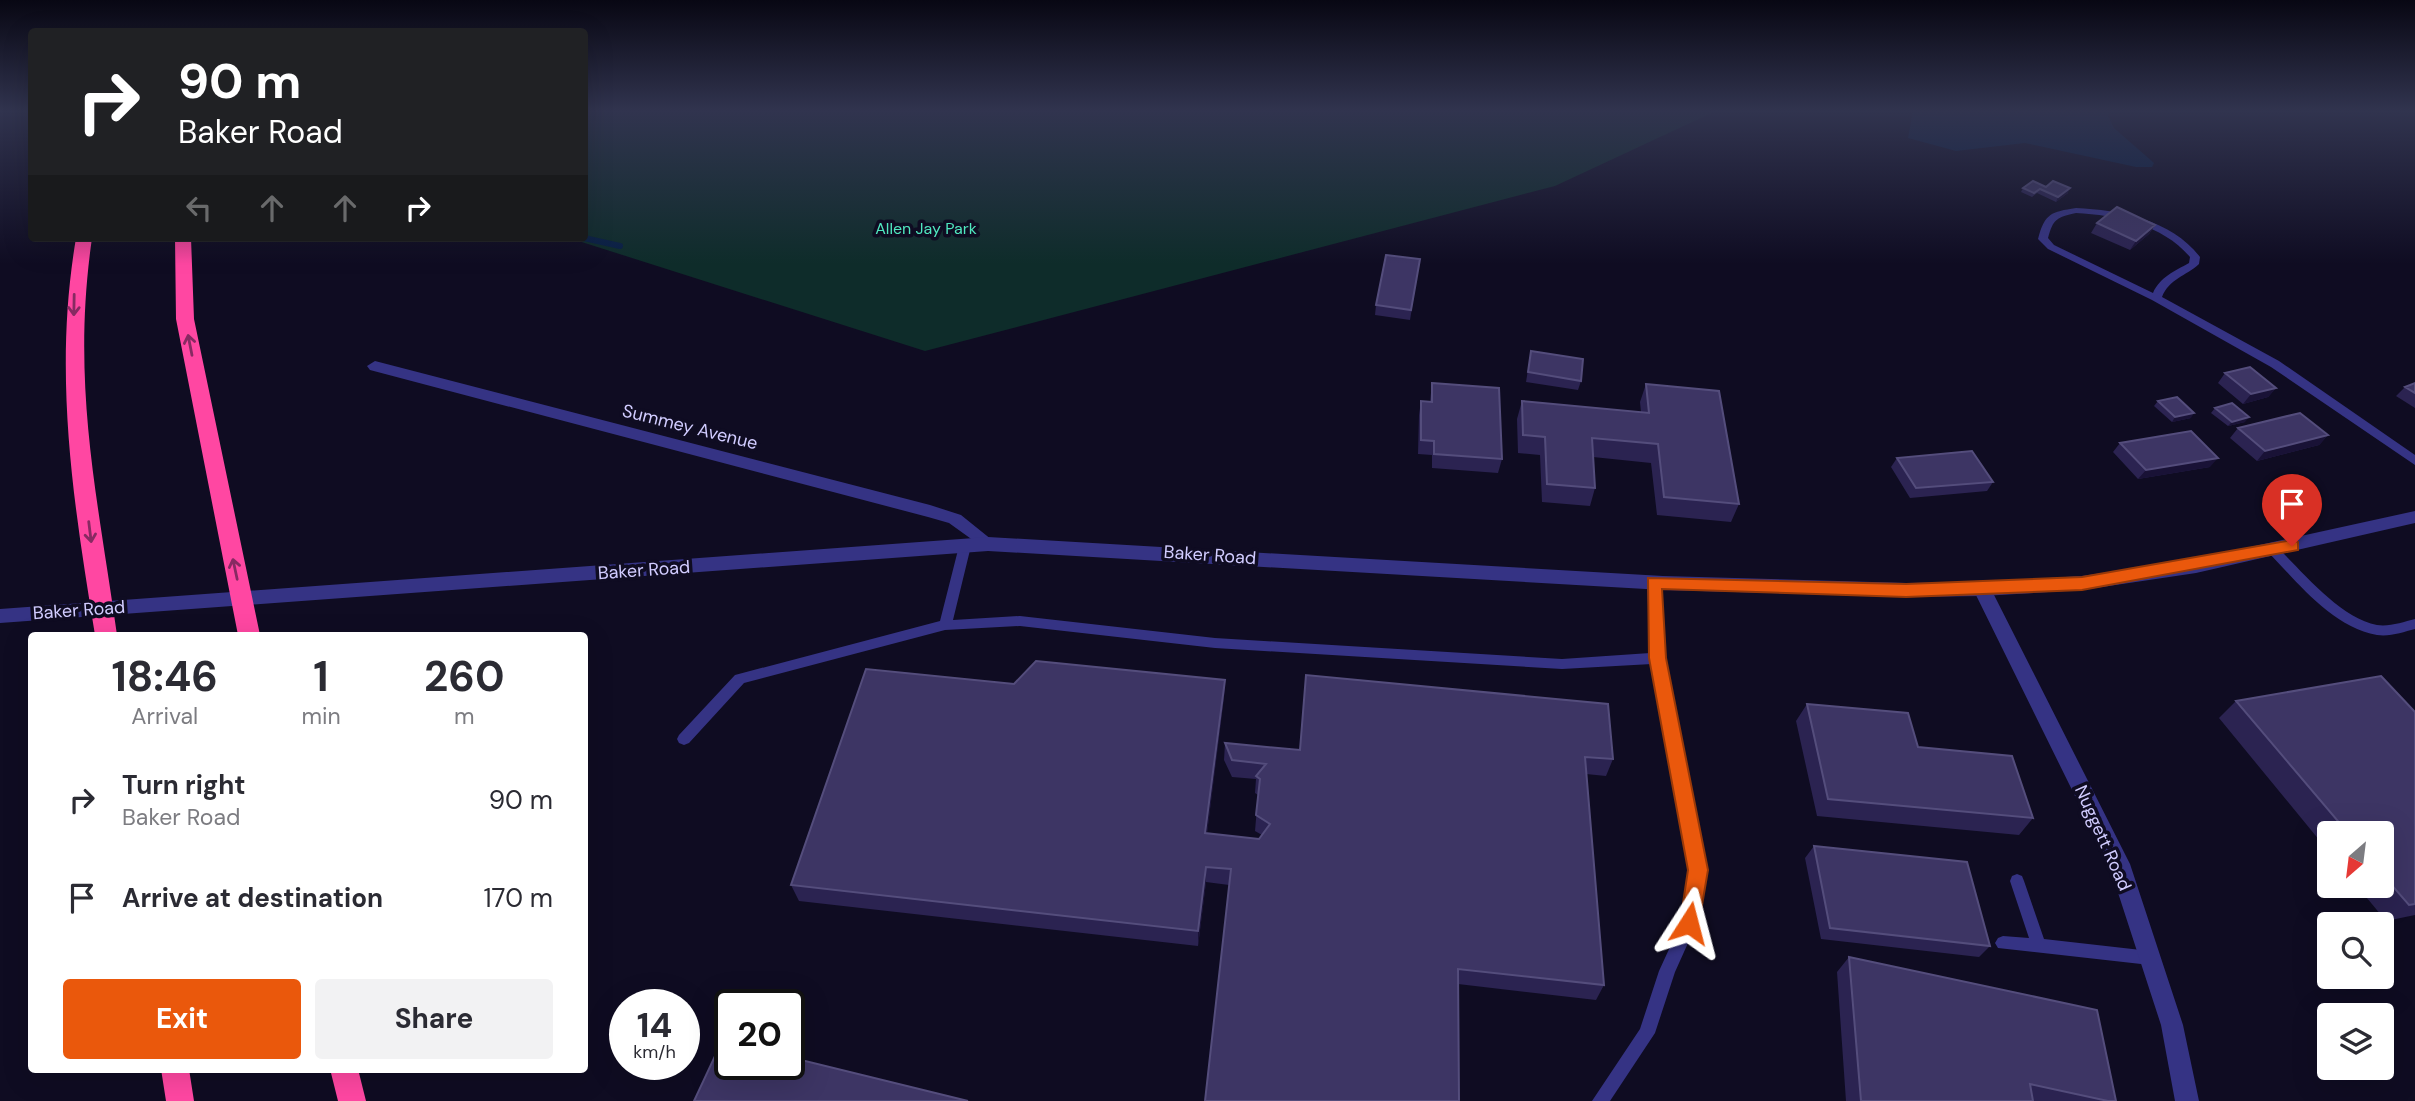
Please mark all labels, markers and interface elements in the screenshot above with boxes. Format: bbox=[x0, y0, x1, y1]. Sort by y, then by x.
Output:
text: 90 m bbox=[178, 49, 301, 113]
icon: right bbox=[63, 56, 154, 147]
text: Baker Road bbox=[178, 111, 343, 153]
icon: left bbox=[180, 189, 218, 227]
icon: ahead bbox=[253, 189, 291, 227]
icon: ahead bbox=[326, 189, 364, 227]
icon: right bbox=[399, 189, 437, 227]
park label: Allen Jay Park bbox=[875, 218, 977, 239]
one-way arrow bbox=[67, 293, 81, 316]
one-way arrow bbox=[183, 334, 196, 357]
street label: Summey Avenue bbox=[620, 399, 760, 455]
pin bbox=[2262, 474, 2322, 546]
icon: arrive bbox=[2273, 485, 2311, 523]
one-way arrow bbox=[84, 520, 97, 542]
street label: Baker Road bbox=[1163, 540, 1257, 570]
street label: Baker Road bbox=[597, 555, 691, 585]
one-way arrow bbox=[227, 558, 241, 581]
street label: Baker Road bbox=[32, 595, 126, 625]
text: 18:46 bbox=[111, 649, 218, 704]
text: 1 bbox=[313, 649, 329, 704]
text: 260 bbox=[424, 649, 505, 704]
text: Arrival bbox=[131, 701, 198, 731]
text: min bbox=[301, 701, 341, 731]
text: m bbox=[454, 701, 475, 731]
text: Turn right bbox=[122, 768, 246, 802]
icon: right bbox=[63, 781, 101, 819]
street label: Nuggett Road bbox=[2069, 781, 2137, 895]
text: 90 m bbox=[489, 783, 553, 817]
text: Baker Road bbox=[122, 802, 240, 832]
north arrow bbox=[2317, 821, 2394, 898]
map controls bbox=[2317, 821, 2394, 1080]
icon: arrive bbox=[63, 879, 101, 917]
text: Arrive at destination bbox=[122, 881, 383, 915]
text: 170 m bbox=[484, 881, 553, 915]
position arrow bbox=[1652, 886, 1726, 960]
button: search bbox=[2317, 912, 2394, 989]
button: Exit bbox=[63, 979, 301, 1059]
button: Share bbox=[315, 979, 553, 1059]
speed limit sign: 20 bbox=[714, 989, 805, 1080]
text: 14 bbox=[637, 1002, 672, 1048]
button: layers bbox=[2317, 1003, 2394, 1080]
text: km/h bbox=[633, 1040, 676, 1064]

